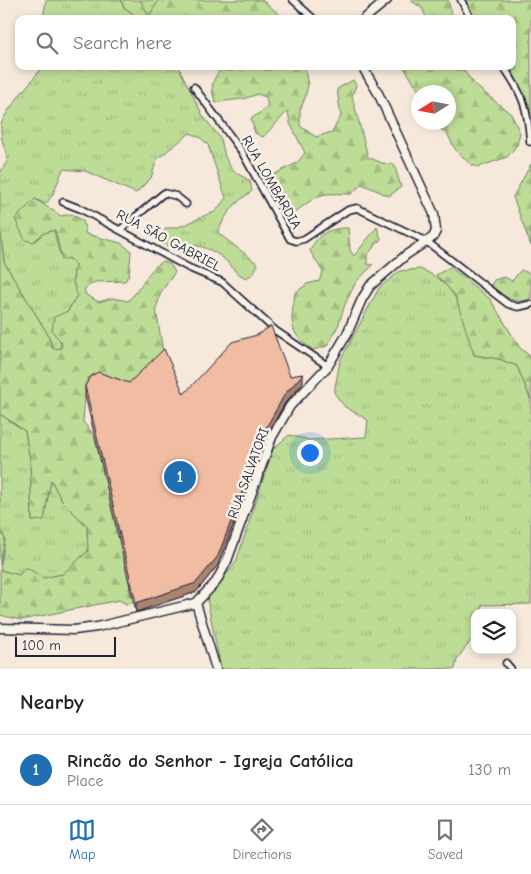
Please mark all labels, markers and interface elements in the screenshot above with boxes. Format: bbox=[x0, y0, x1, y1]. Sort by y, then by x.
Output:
search box bbox=[15, 15, 516, 70]
icon: search bbox=[33, 29, 61, 57]
text: Search here bbox=[73, 32, 172, 54]
north arrow bbox=[411, 85, 456, 130]
street label: RUA LOMBARDIA bbox=[238, 133, 305, 232]
street label: RUA SÃO GABRIEL bbox=[113, 206, 224, 275]
street label: RUA SALVATORI bbox=[224, 425, 273, 521]
your location bbox=[297, 440, 323, 466]
pin: 1 bbox=[164, 458, 196, 496]
map controls bbox=[471, 609, 516, 654]
button: layers bbox=[471, 609, 516, 654]
scale bar bbox=[15, 634, 116, 657]
text: 100 m bbox=[22, 637, 61, 654]
text: Nearby bbox=[20, 690, 84, 714]
text: Rincão do Senhor - Igreja Católica bbox=[67, 750, 354, 772]
text: 1 bbox=[33, 761, 39, 779]
text: 130 m bbox=[468, 761, 511, 779]
text: Place bbox=[67, 772, 103, 790]
tab: Map bbox=[68, 816, 96, 863]
tab: Directions bbox=[232, 816, 292, 863]
tab: Saved bbox=[428, 816, 463, 863]

